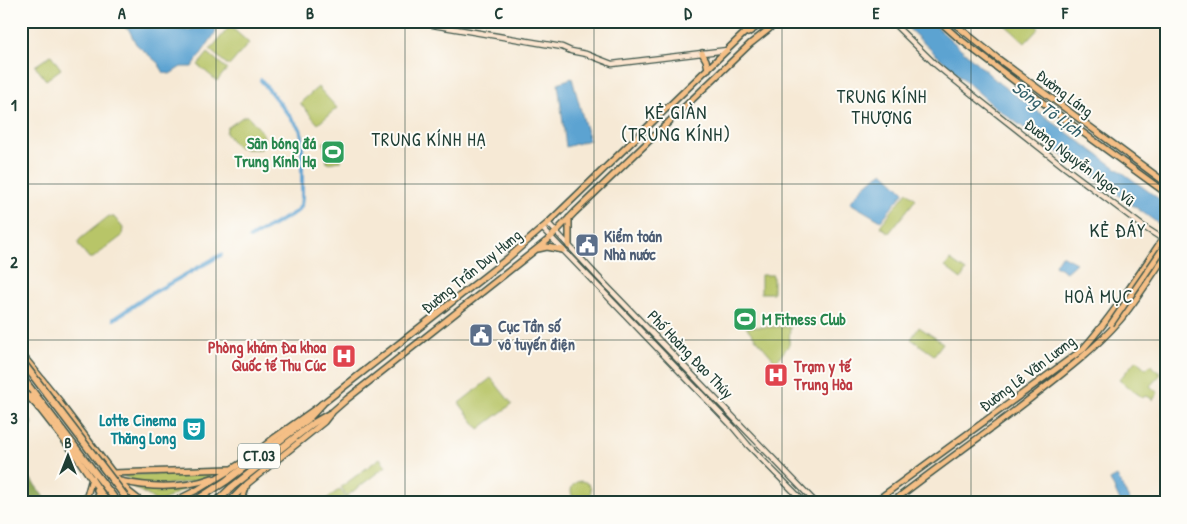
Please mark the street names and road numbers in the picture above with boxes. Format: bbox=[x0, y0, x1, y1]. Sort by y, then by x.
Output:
street label: Đường Láng bbox=[1032, 64, 1098, 122]
street label: Đường Nguyễn Ngọc Vũ bbox=[1020, 113, 1140, 211]
street label: Đường Trần Duy Hưng bbox=[416, 224, 526, 318]
street label: Phố Hoàng Đạo Thúy bbox=[643, 305, 739, 403]
street label: Đường Lê Văn Lương bbox=[974, 330, 1080, 416]
road number: CT.03 bbox=[238, 444, 280, 468]

